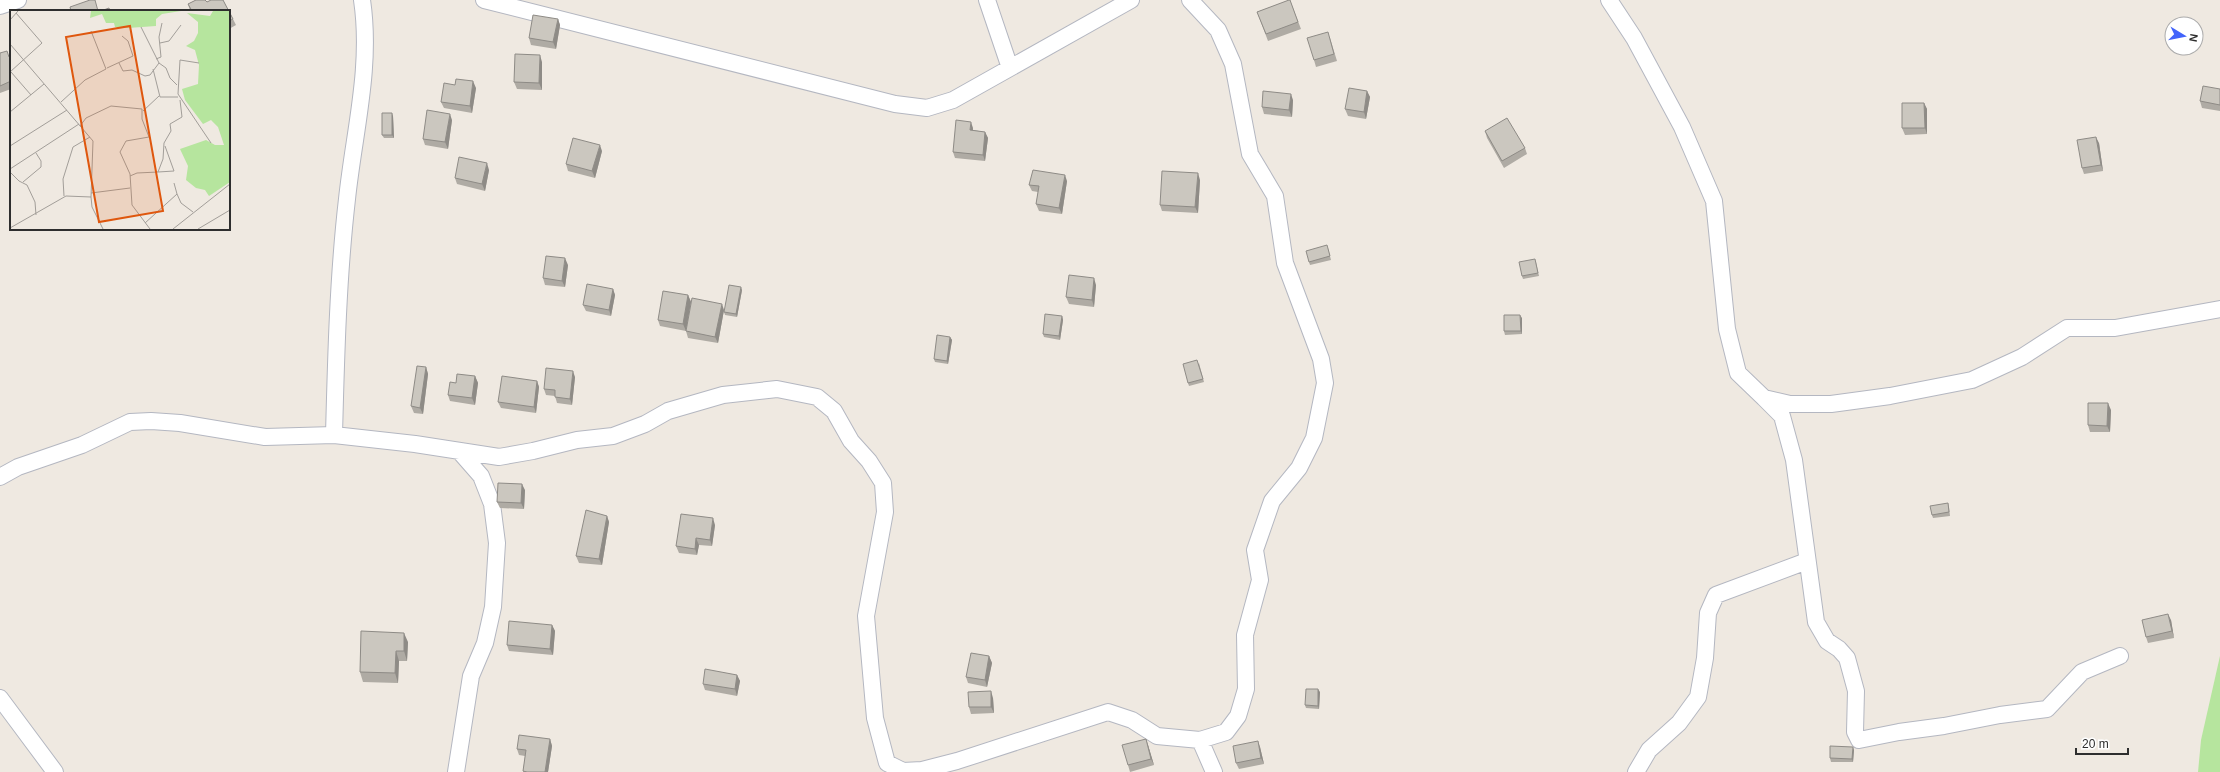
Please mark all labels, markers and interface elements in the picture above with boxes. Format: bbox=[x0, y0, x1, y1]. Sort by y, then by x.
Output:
inset map bbox=[10, 10, 230, 230]
north arrow bbox=[2164, 16, 2204, 56]
text: N bbox=[2187, 33, 2200, 43]
scale bar bbox=[2076, 730, 2128, 756]
text: 20 m bbox=[2082, 737, 2109, 751]

